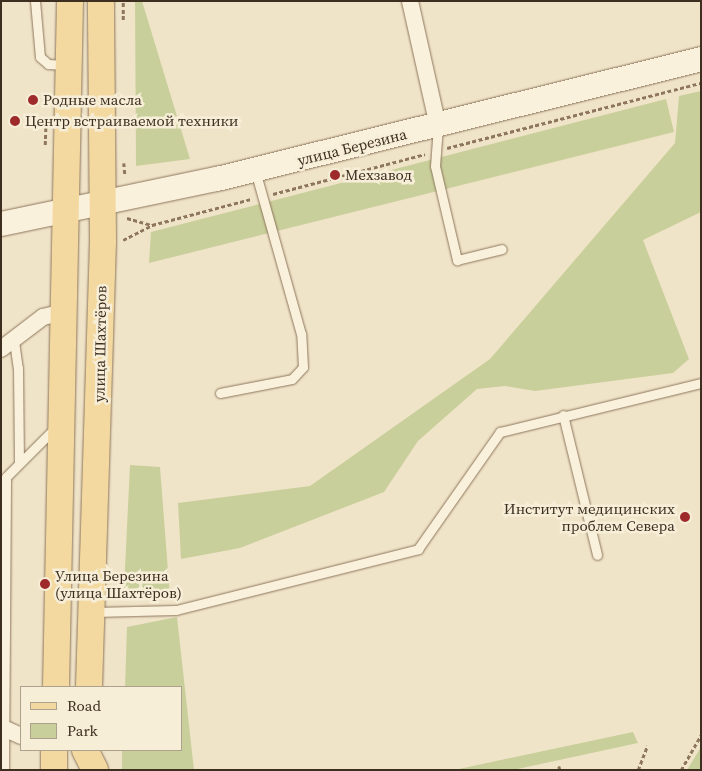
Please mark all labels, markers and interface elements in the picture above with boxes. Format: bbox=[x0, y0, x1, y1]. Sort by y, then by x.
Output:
place label: Родные масла bbox=[43, 91, 142, 109]
marker: Родные масла bbox=[27, 94, 39, 106]
place label: Центр встраиваемой техники bbox=[25, 112, 239, 130]
marker: Центр встраиваемой техники bbox=[9, 115, 21, 127]
street label: улица Березина bbox=[295, 125, 409, 169]
place label: Мехзавод bbox=[345, 166, 412, 184]
marker: Мехзавод bbox=[329, 169, 341, 181]
street label: улица Шахтёров bbox=[90, 286, 110, 402]
place label: Институт медицинских проблем Севера bbox=[504, 499, 675, 534]
marker: Институт медицинских проблем Севера bbox=[679, 511, 691, 523]
place label: Улица Березина (улица Шахтёров) bbox=[55, 566, 182, 601]
marker: Улица Березина (улица Шахтёров) bbox=[39, 578, 51, 590]
legend bbox=[20, 686, 182, 751]
text: Road bbox=[67, 695, 101, 716]
text: Park bbox=[67, 720, 98, 741]

